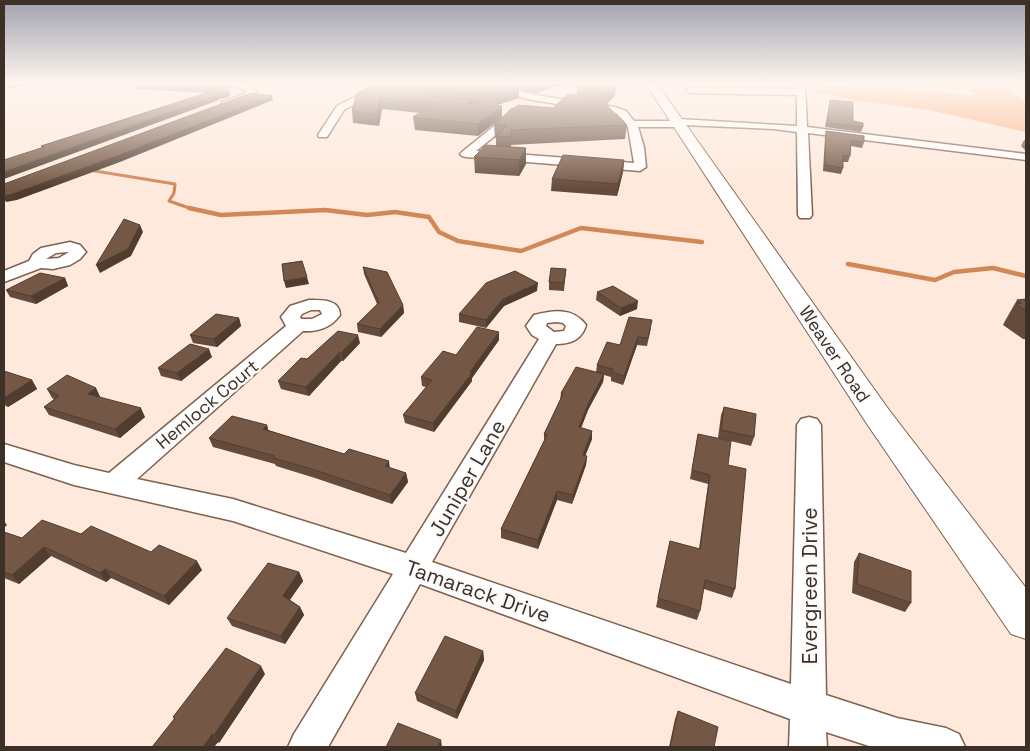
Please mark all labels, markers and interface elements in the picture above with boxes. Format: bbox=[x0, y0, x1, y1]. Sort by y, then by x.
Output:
street label: Weaver Road bbox=[794, 301, 876, 407]
street label: Hemlock Court bbox=[151, 354, 263, 454]
street label: Juniper Lane bbox=[423, 415, 511, 541]
street label: Evergreen Drive bbox=[796, 507, 823, 665]
street label: Tamarack Drive bbox=[402, 554, 554, 628]

